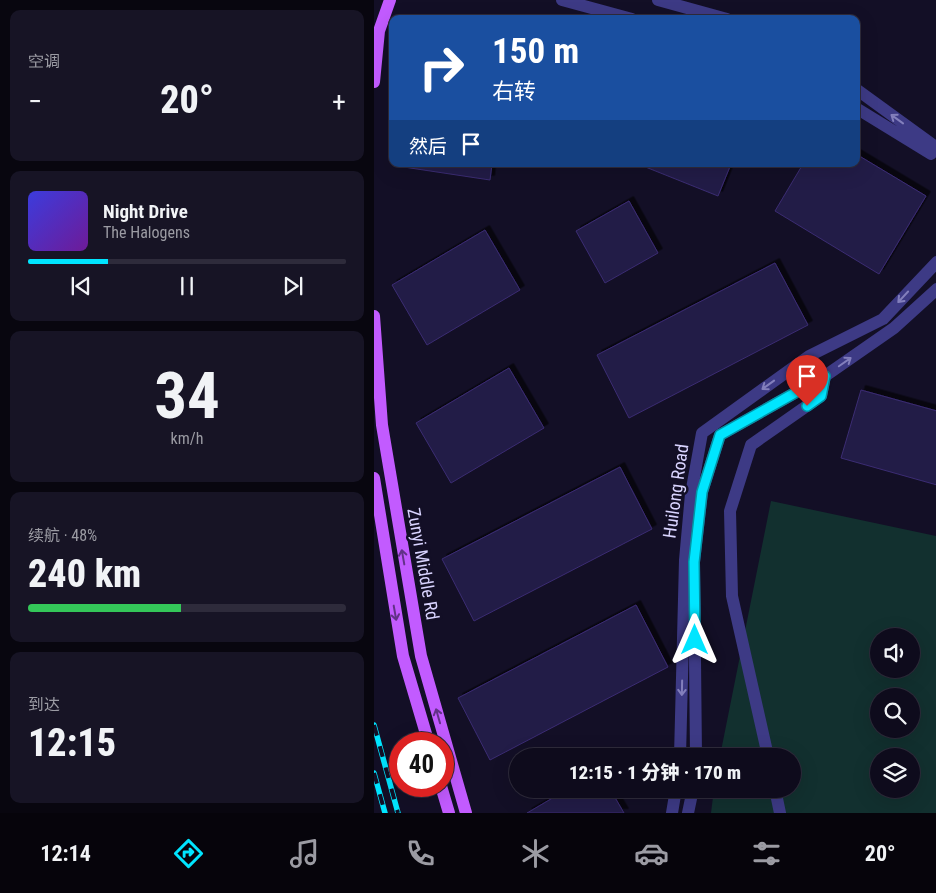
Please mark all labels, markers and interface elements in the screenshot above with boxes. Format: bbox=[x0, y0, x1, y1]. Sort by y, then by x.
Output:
text: 150 m bbox=[492, 31, 579, 72]
icon: right bbox=[409, 35, 474, 100]
text: 空调 bbox=[28, 52, 60, 71]
text: 20° bbox=[160, 78, 214, 122]
text: 右转 bbox=[492, 79, 536, 104]
text: − bbox=[28, 85, 42, 118]
text: + bbox=[332, 85, 346, 118]
one-way arrow bbox=[890, 114, 904, 124]
icon: arrive bbox=[457, 130, 485, 158]
text: 然后 bbox=[409, 135, 447, 158]
text: Night Drive bbox=[103, 200, 188, 223]
text: The Halogens bbox=[103, 223, 190, 242]
icon: previous bbox=[67, 272, 95, 300]
icon: pause bbox=[173, 272, 201, 300]
icon: next bbox=[279, 272, 307, 300]
one-way arrow bbox=[897, 291, 909, 304]
pin bbox=[786, 355, 828, 406]
one-way arrow bbox=[837, 357, 851, 367]
text: 34 bbox=[154, 358, 220, 434]
icon: arrive bbox=[793, 362, 821, 390]
one-way arrow bbox=[761, 380, 775, 390]
text: km/h bbox=[171, 429, 203, 448]
street label: Huilong Road bbox=[658, 442, 693, 539]
street label: Zunyi Middle Rd bbox=[403, 506, 444, 621]
text: 续航 · 48% bbox=[28, 526, 97, 545]
one-way arrow bbox=[398, 549, 408, 565]
text: 240 km bbox=[28, 552, 141, 596]
one-way arrow bbox=[391, 604, 401, 620]
position arrow bbox=[668, 613, 720, 665]
map controls bbox=[870, 628, 920, 798]
button: sound bbox=[870, 628, 920, 678]
one-way arrow bbox=[677, 679, 686, 695]
button: search bbox=[870, 688, 920, 738]
text: 到达 bbox=[28, 695, 60, 714]
one-way arrow bbox=[432, 708, 442, 724]
text: 12:15 bbox=[28, 721, 116, 765]
speed limit sign: 40 bbox=[389, 732, 454, 797]
button: layers bbox=[870, 748, 920, 798]
text: 12:15 · 1 分钟 · 170 m bbox=[569, 761, 741, 784]
icon: directions bbox=[171, 836, 206, 871]
icon: music bbox=[287, 836, 322, 871]
icon: phone bbox=[403, 836, 438, 871]
icon: climate bbox=[518, 836, 553, 871]
icon: car bbox=[634, 836, 669, 871]
icon: filters bbox=[749, 836, 784, 871]
text: 12:14 bbox=[40, 841, 91, 866]
text: 20° bbox=[865, 841, 896, 866]

